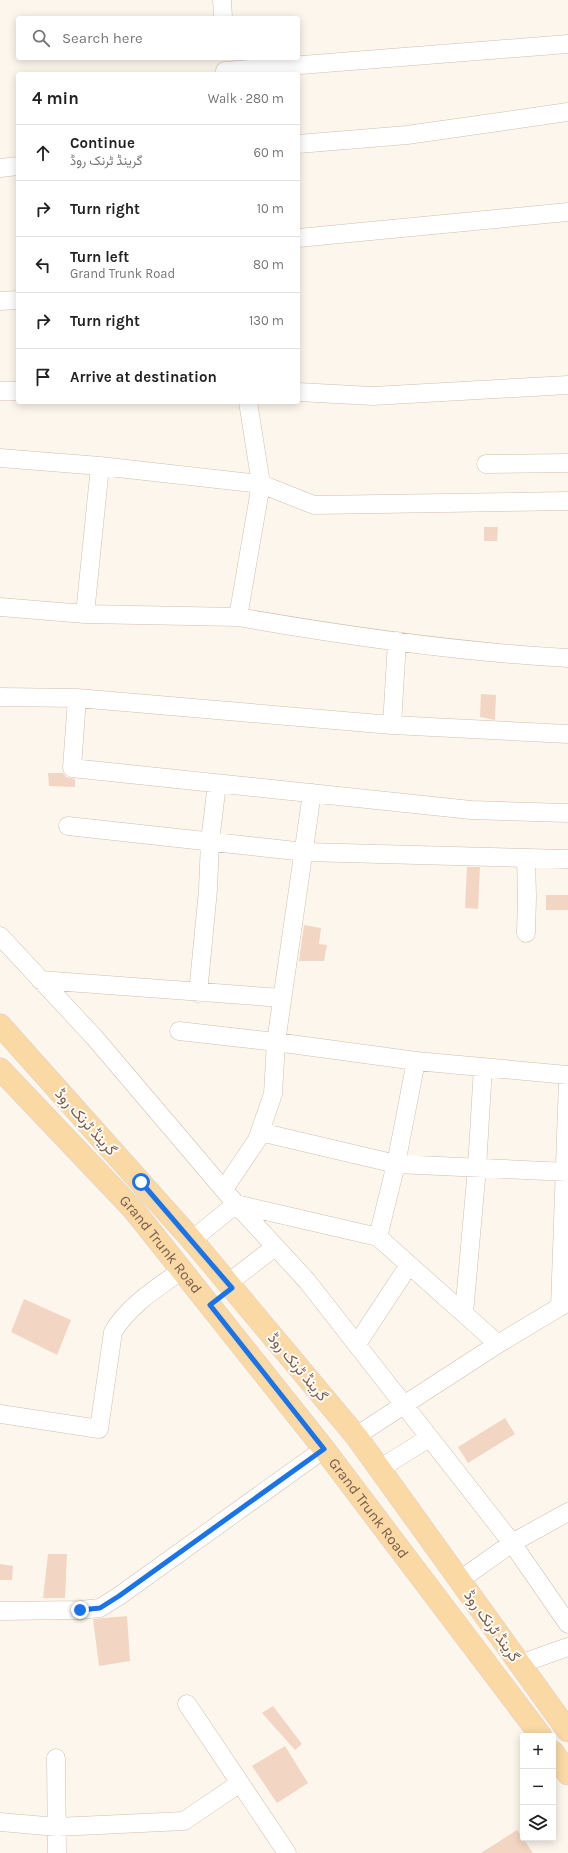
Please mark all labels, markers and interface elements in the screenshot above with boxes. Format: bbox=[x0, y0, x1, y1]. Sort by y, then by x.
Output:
search box bbox=[16, 16, 300, 60]
icon: search bbox=[30, 27, 52, 49]
text: Search here bbox=[62, 29, 143, 47]
text: 4 min bbox=[32, 88, 79, 108]
text: Walk · 280 m bbox=[208, 91, 284, 106]
text: Continue bbox=[70, 134, 135, 152]
icon: ahead bbox=[32, 142, 54, 164]
text: 60 m bbox=[254, 145, 284, 160]
text: گرینڈ ٹرنک روڈ bbox=[70, 153, 142, 168]
icon: right bbox=[32, 198, 54, 220]
text: Turn right bbox=[70, 200, 140, 218]
text: 10 m bbox=[257, 201, 284, 216]
text: Turn left bbox=[70, 248, 129, 266]
icon: left bbox=[32, 254, 54, 276]
text: 80 m bbox=[253, 257, 284, 272]
text: Grand Trunk Road bbox=[70, 266, 175, 281]
icon: right bbox=[32, 310, 54, 332]
text: Turn right bbox=[70, 312, 140, 330]
text: 130 m bbox=[249, 313, 284, 328]
icon: arrive bbox=[32, 366, 54, 388]
text: Arrive at destination bbox=[70, 368, 217, 386]
street label: گرینڈ ٹرنک روڈ bbox=[51, 1085, 121, 1159]
route start bbox=[132, 1173, 150, 1191]
street label: Grand Trunk Road bbox=[116, 1191, 206, 1297]
street label: گرینڈ ٹرنک روڈ bbox=[264, 1329, 332, 1405]
street label: Grand Trunk Road bbox=[325, 1454, 413, 1562]
street label: گرینڈ ٹرنک روڈ bbox=[460, 1587, 524, 1665]
route end bbox=[71, 1601, 89, 1619]
map controls bbox=[520, 1733, 556, 1841]
button: + bbox=[520, 1733, 556, 1769]
button: − bbox=[520, 1769, 556, 1805]
button: layers bbox=[520, 1805, 556, 1841]

